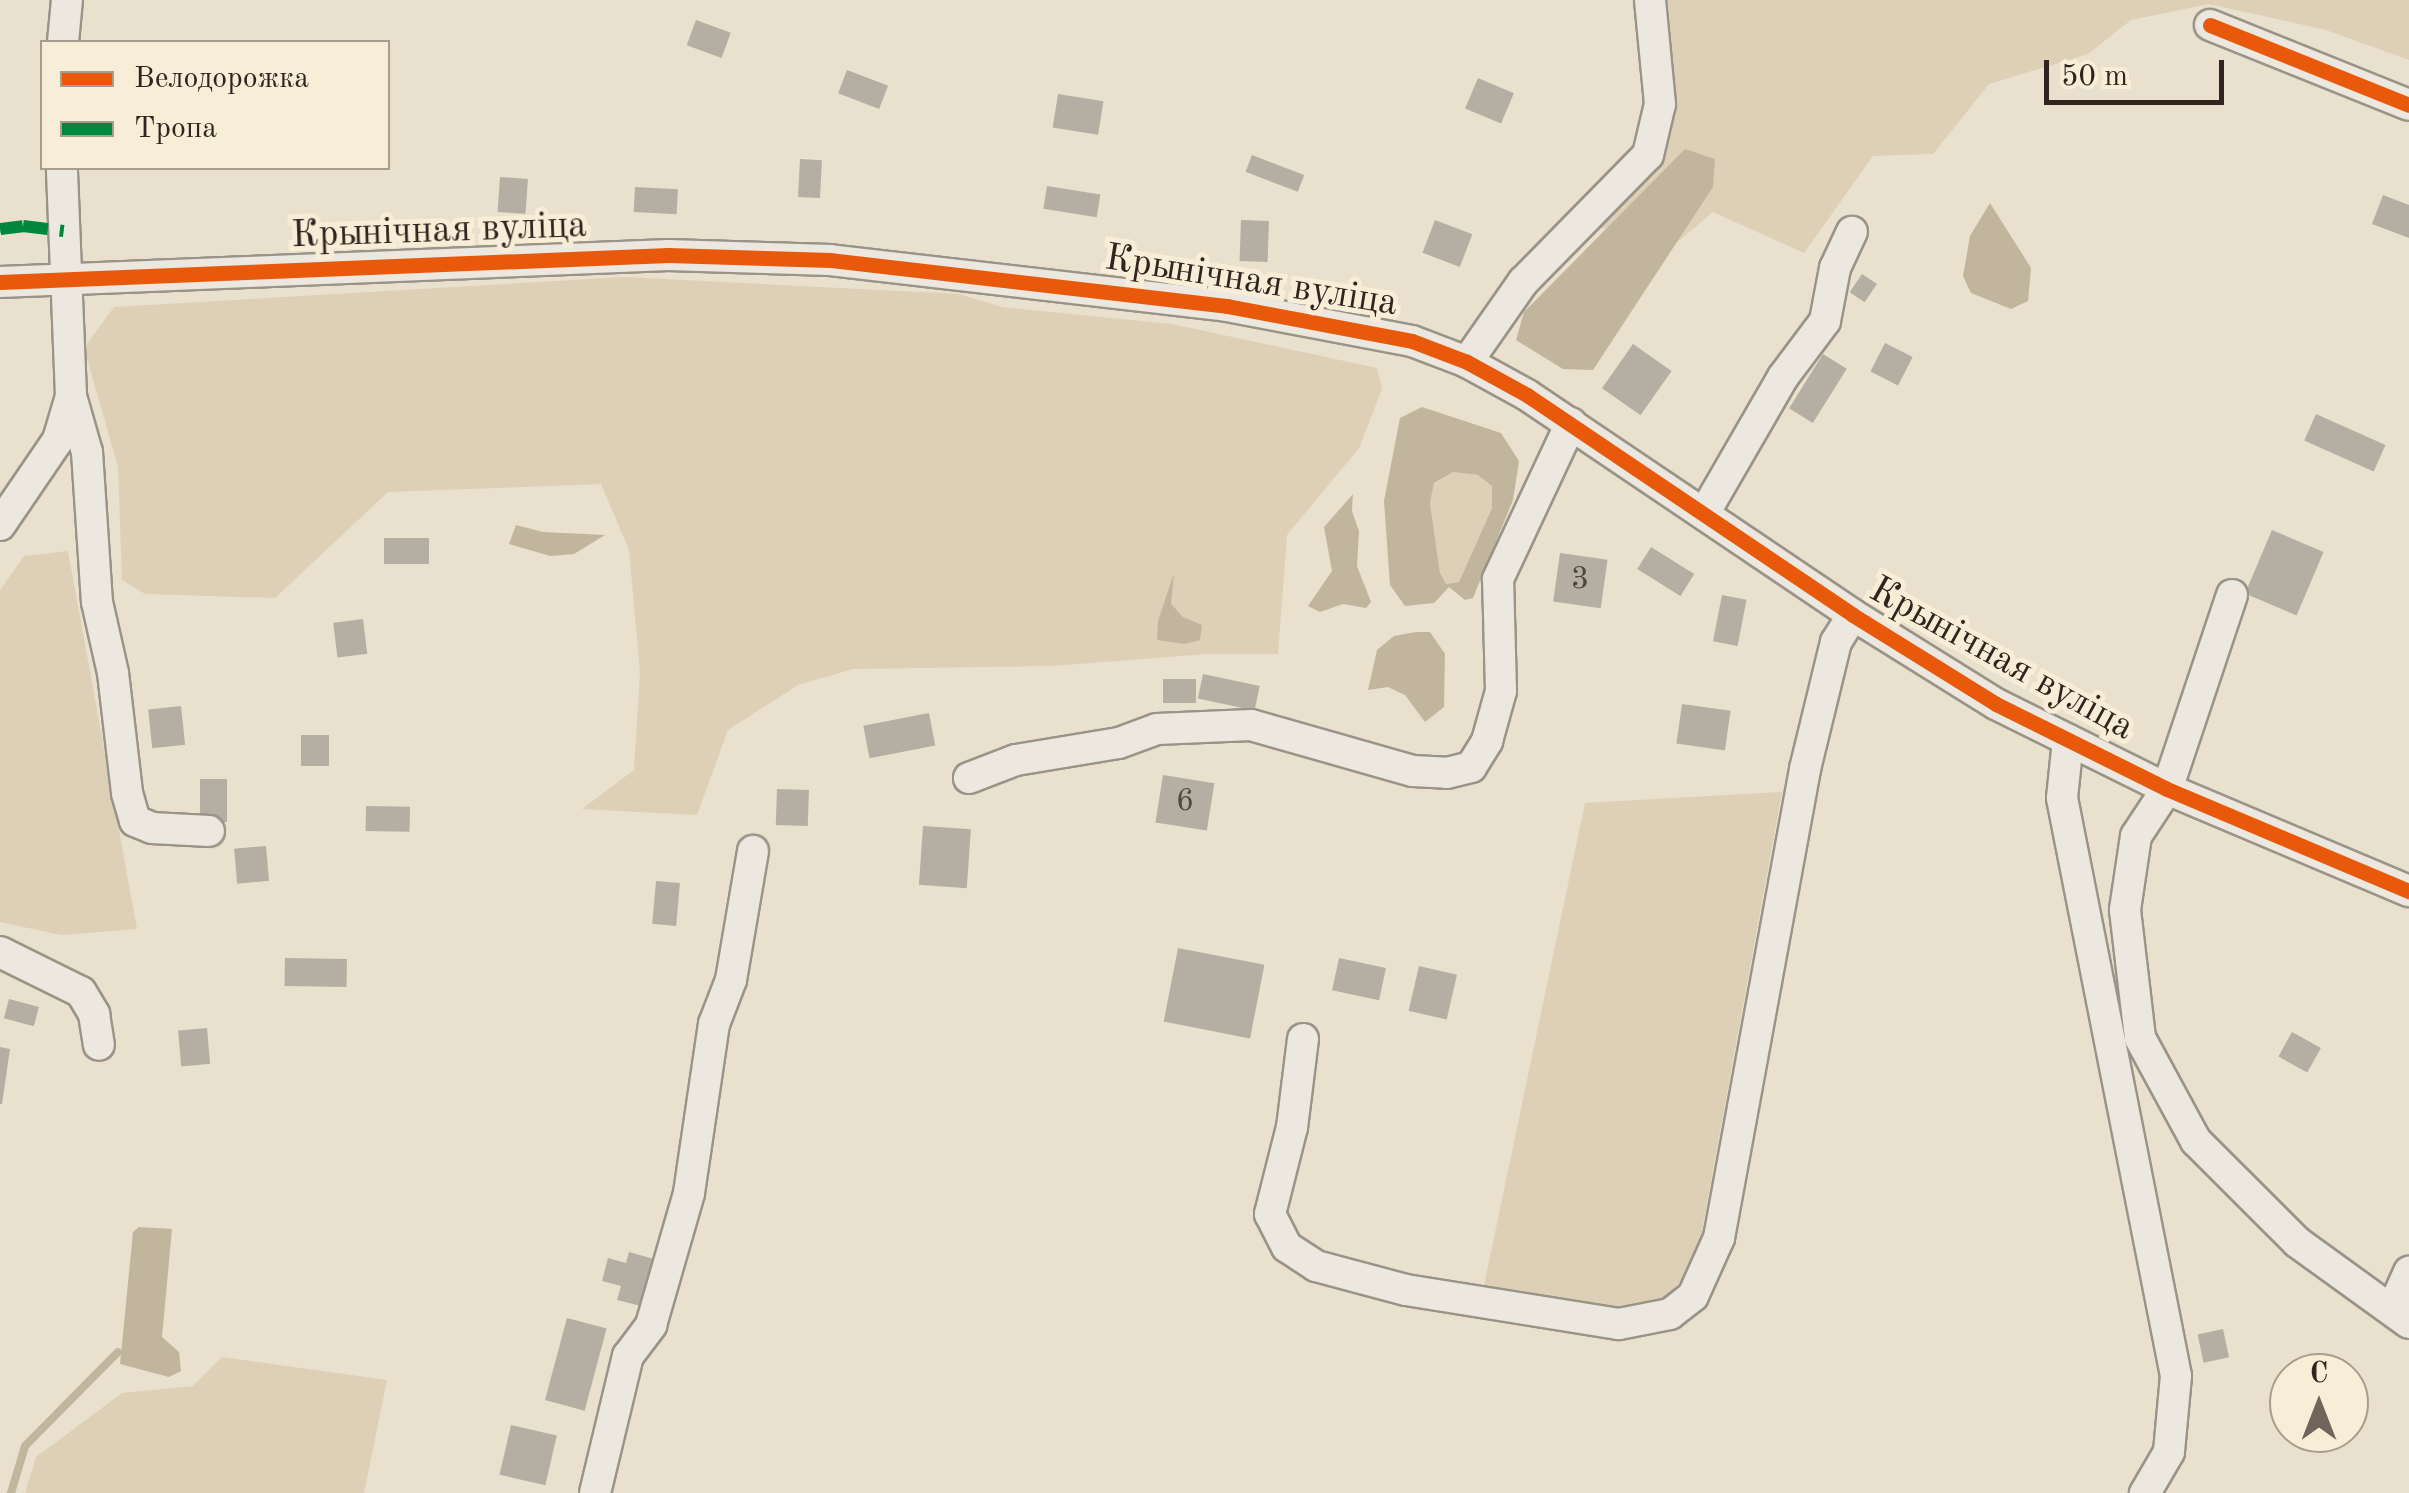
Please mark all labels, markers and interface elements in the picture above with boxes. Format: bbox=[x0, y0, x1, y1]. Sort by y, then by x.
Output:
legend bbox=[40, 40, 390, 170]
scale bar bbox=[2049, 40, 2229, 102]
text: 50 m bbox=[2061, 62, 2128, 92]
text: Велодорожка bbox=[134, 64, 309, 94]
text: Тропа bbox=[134, 114, 217, 144]
street label: Крынічная вуліца bbox=[290, 204, 588, 260]
street label: Крынічная вуліца bbox=[1101, 236, 1401, 328]
house number: 3 bbox=[1571, 561, 1589, 599]
street label: Крынічная вуліца bbox=[1861, 568, 2141, 752]
house number: 6 bbox=[1176, 783, 1194, 821]
north arrow bbox=[2269, 1353, 2369, 1453]
text: С bbox=[2310, 1361, 2328, 1389]

